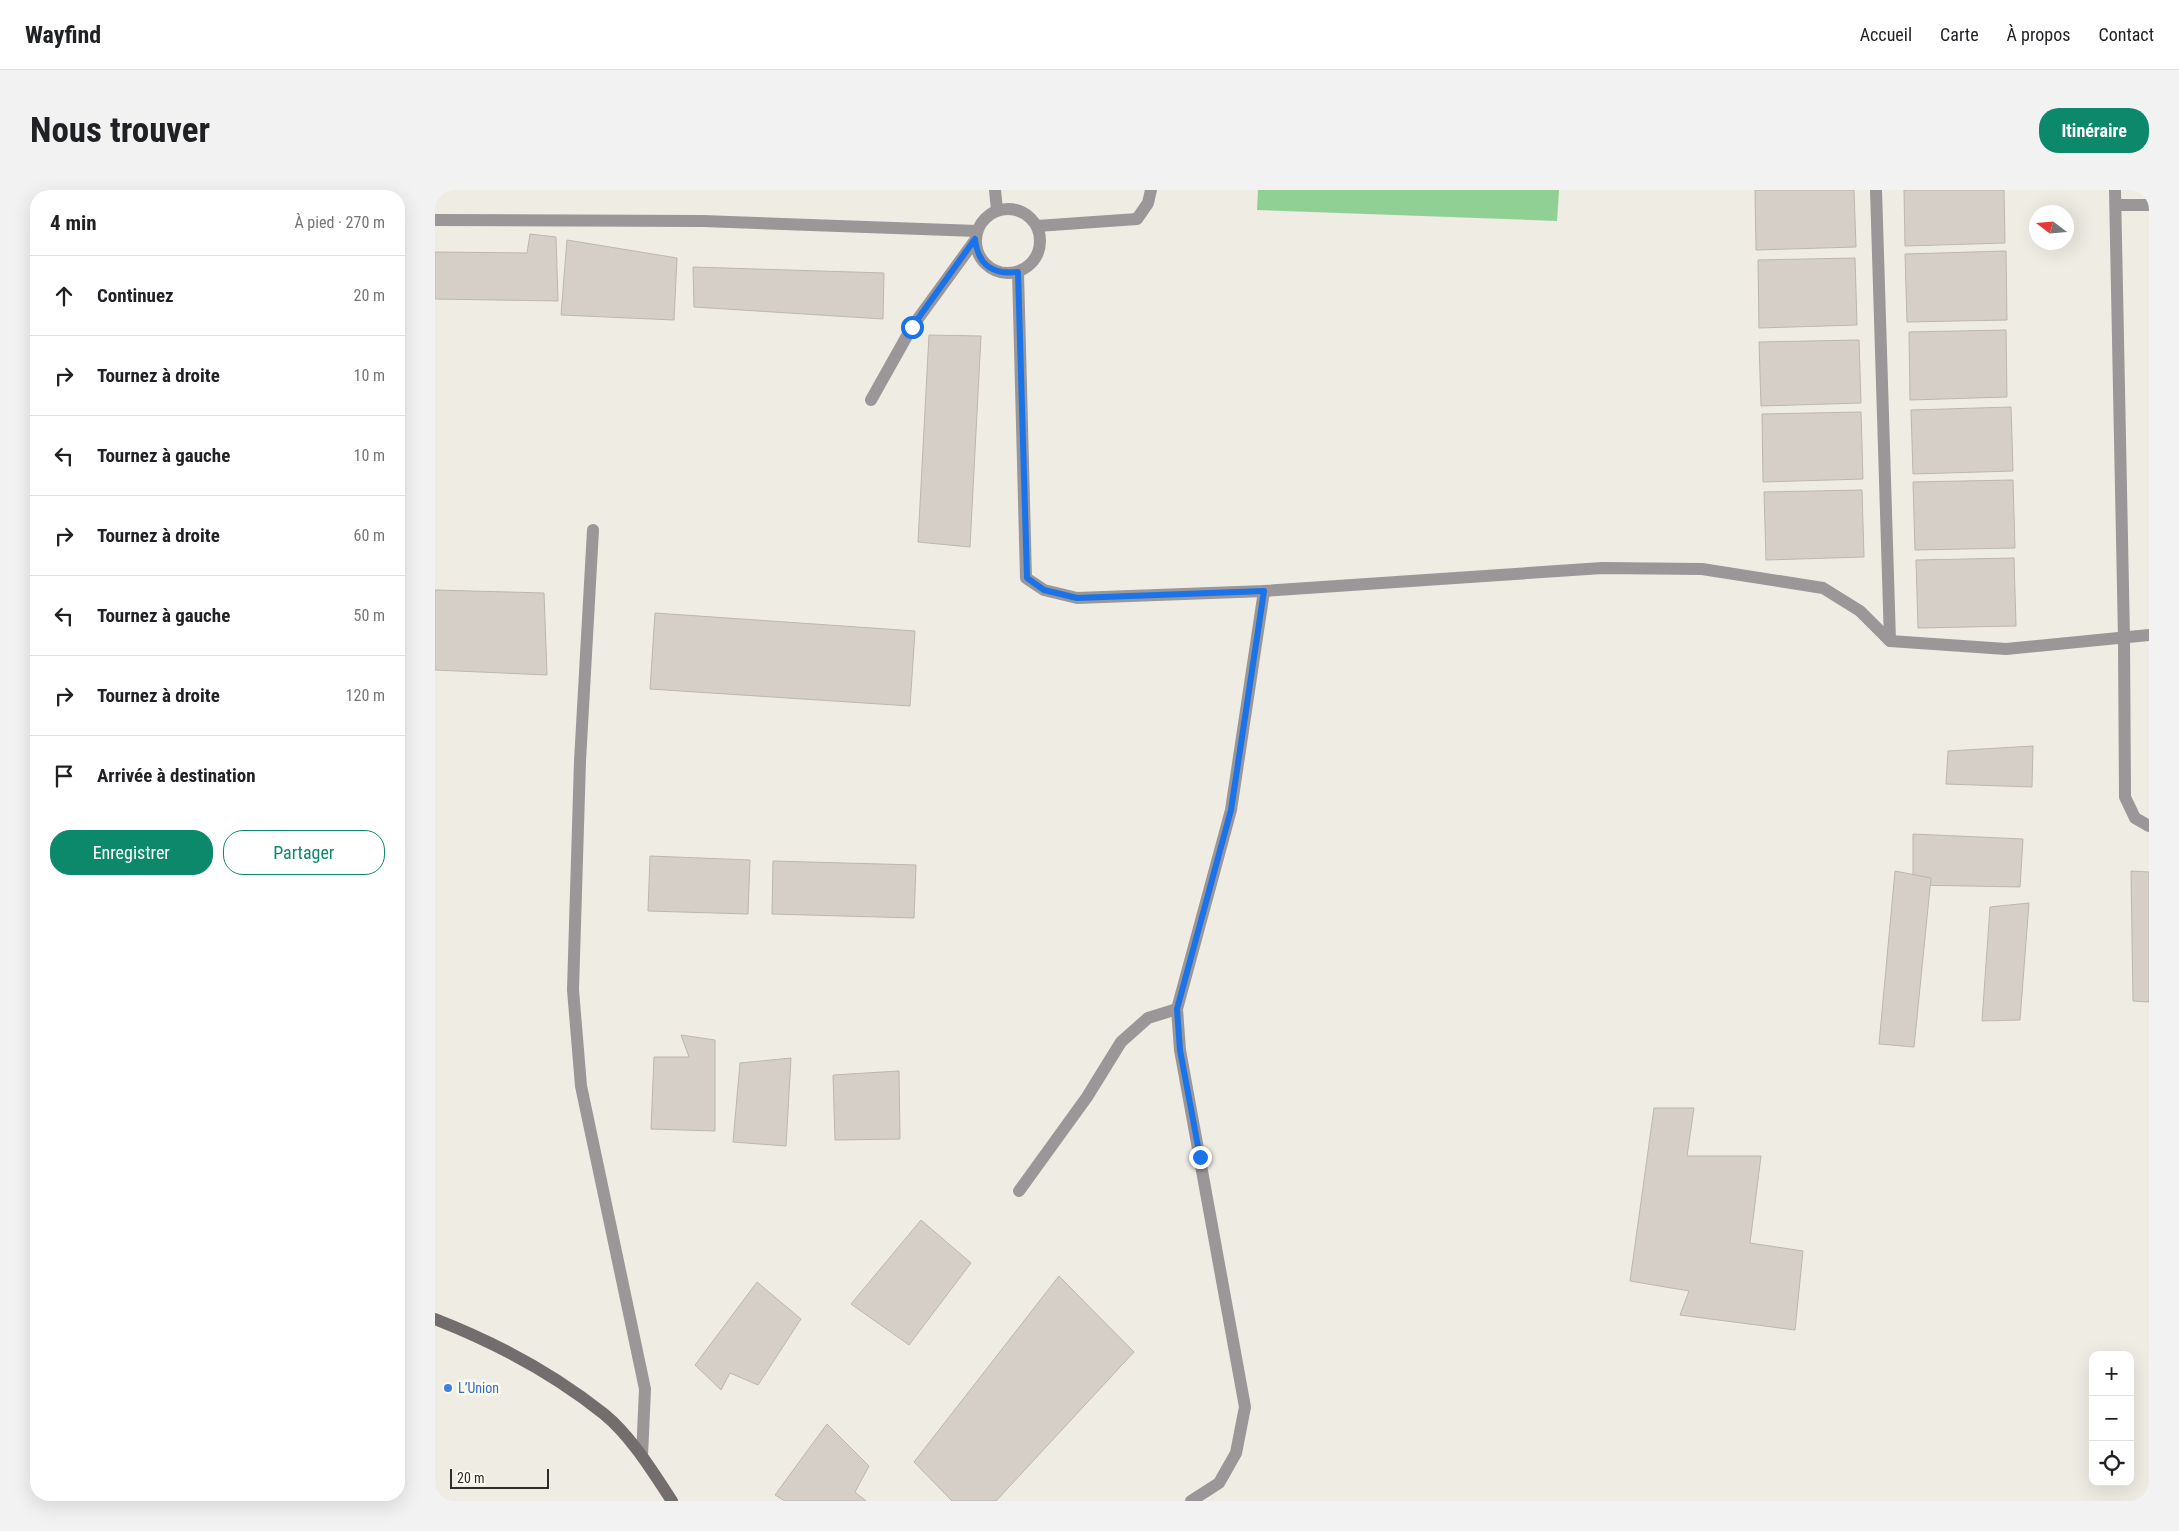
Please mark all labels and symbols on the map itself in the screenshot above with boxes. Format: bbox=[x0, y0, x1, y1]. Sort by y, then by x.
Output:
north arrow bbox=[2029, 205, 2074, 250]
route start bbox=[901, 316, 924, 339]
route end bbox=[1189, 1146, 1212, 1169]
place label: L’Union bbox=[458, 1380, 499, 1396]
marker: L’Union bbox=[442, 1382, 454, 1394]
scale bar bbox=[450, 1466, 549, 1489]

